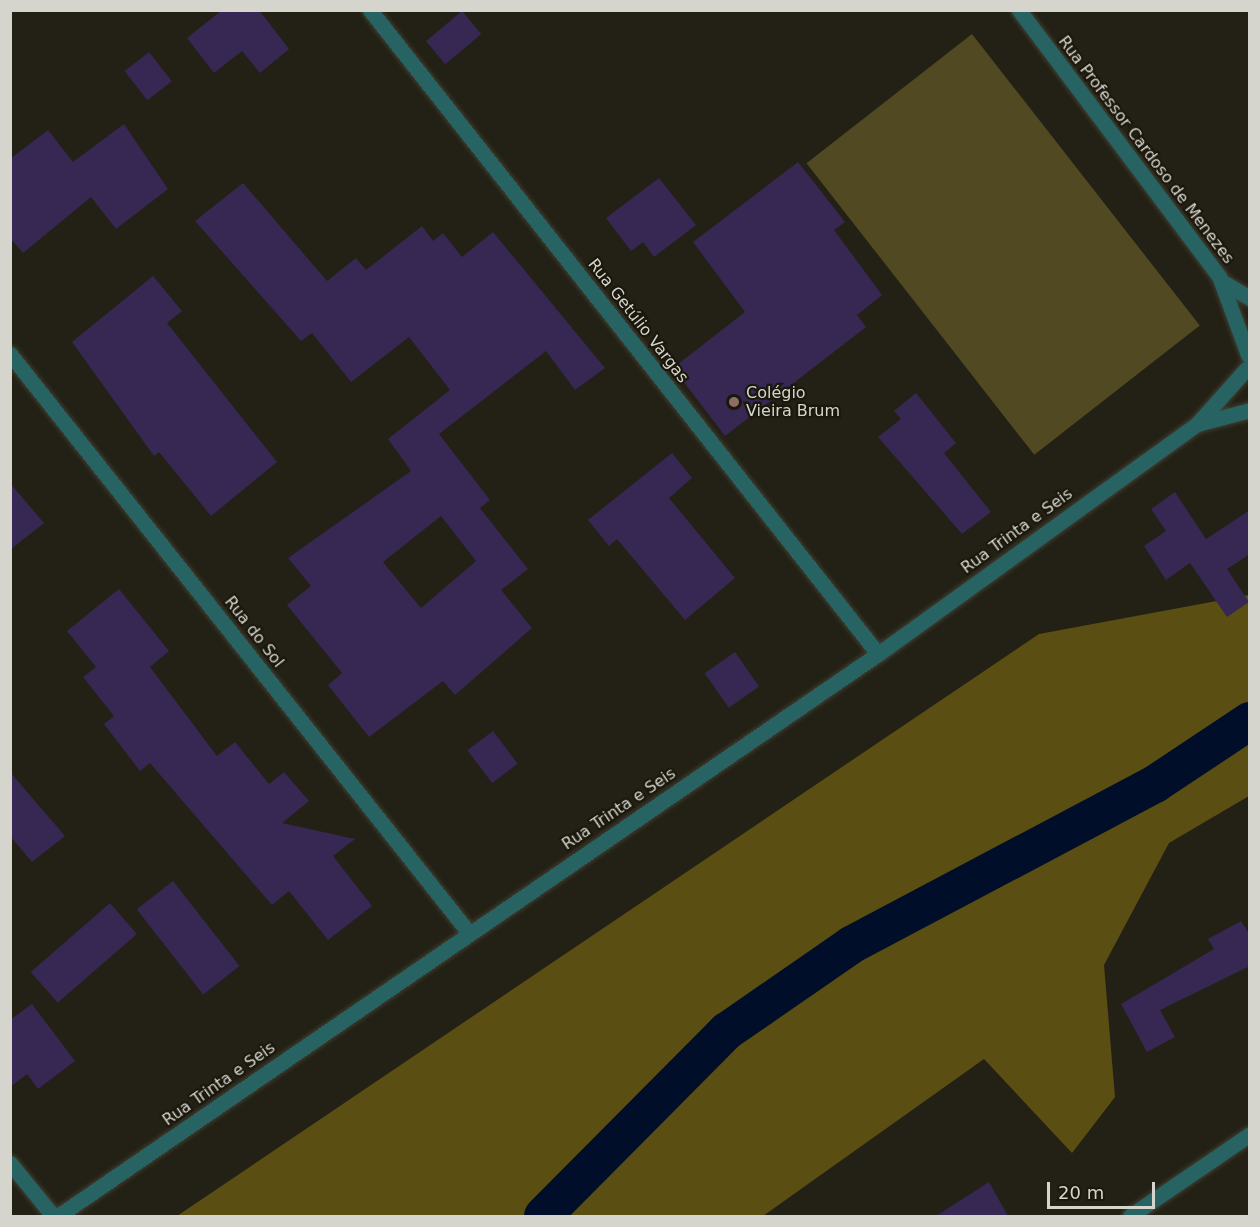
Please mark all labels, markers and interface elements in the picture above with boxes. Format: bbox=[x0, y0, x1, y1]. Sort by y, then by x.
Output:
street label: Rua Professor Cardoso de Menezes bbox=[1054, 32, 1238, 268]
street label: Rua Getúlio Vargas bbox=[584, 255, 692, 387]
place label: Colégio Vieira Brum bbox=[746, 383, 840, 421]
marker: Colégio Vieira Brum bbox=[727, 395, 741, 409]
street label: Rua Trinta e Seis bbox=[958, 484, 1076, 578]
street label: Rua do Sol bbox=[220, 593, 288, 671]
street label: Rua Trinta e Seis bbox=[559, 764, 679, 854]
street label: Rua Trinta e Seis bbox=[159, 1038, 279, 1130]
scale bar bbox=[1050, 1170, 1158, 1208]
text: 20 m bbox=[1058, 1182, 1104, 1203]

